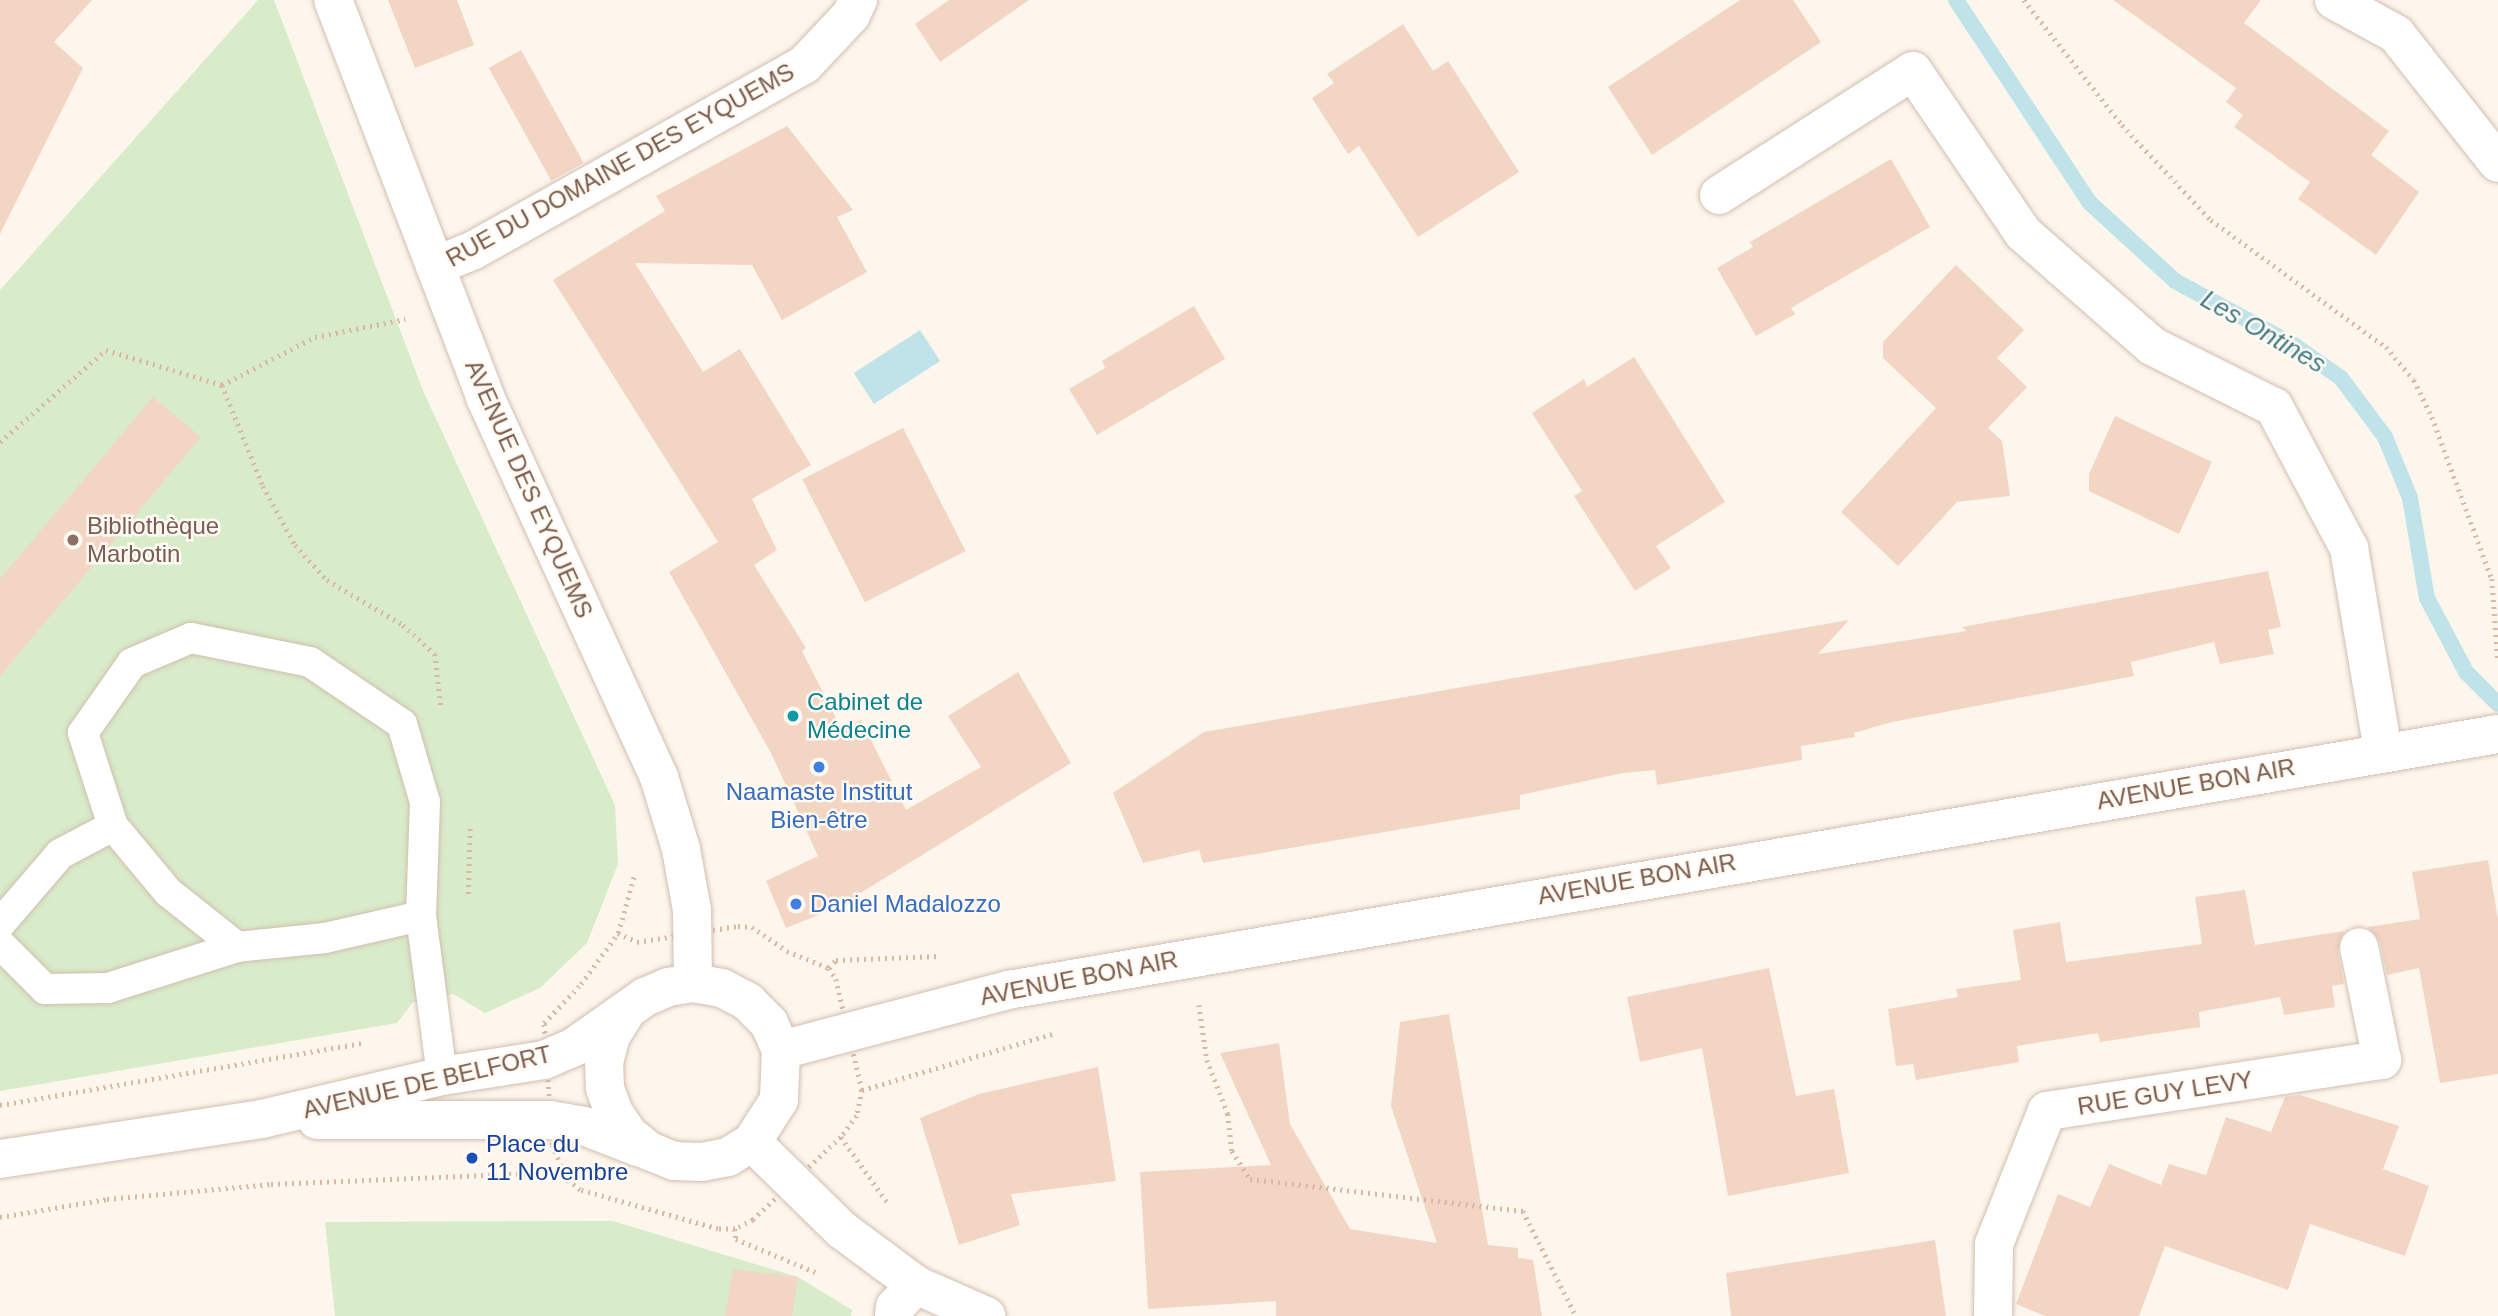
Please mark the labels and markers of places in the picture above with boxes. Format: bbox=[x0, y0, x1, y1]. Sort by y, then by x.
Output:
place label: Bibliothèque Marbotin bbox=[87, 512, 219, 568]
marker: Bibliothèque Marbotin bbox=[65, 532, 81, 548]
place label: Cabinet de Médecine bbox=[807, 688, 923, 744]
marker: Cabinet de Médecine bbox=[785, 708, 801, 724]
marker: Naamaste Institut Bien-être bbox=[811, 759, 827, 775]
place label: Naamaste Institut Bien-être bbox=[726, 778, 912, 834]
place label: Daniel Madalozzo bbox=[810, 890, 1001, 918]
marker: Daniel Madalozzo bbox=[788, 896, 804, 912]
place label: Place du 11 Novembre bbox=[486, 1130, 628, 1186]
marker: Place du 11 Novembre bbox=[464, 1150, 480, 1166]

